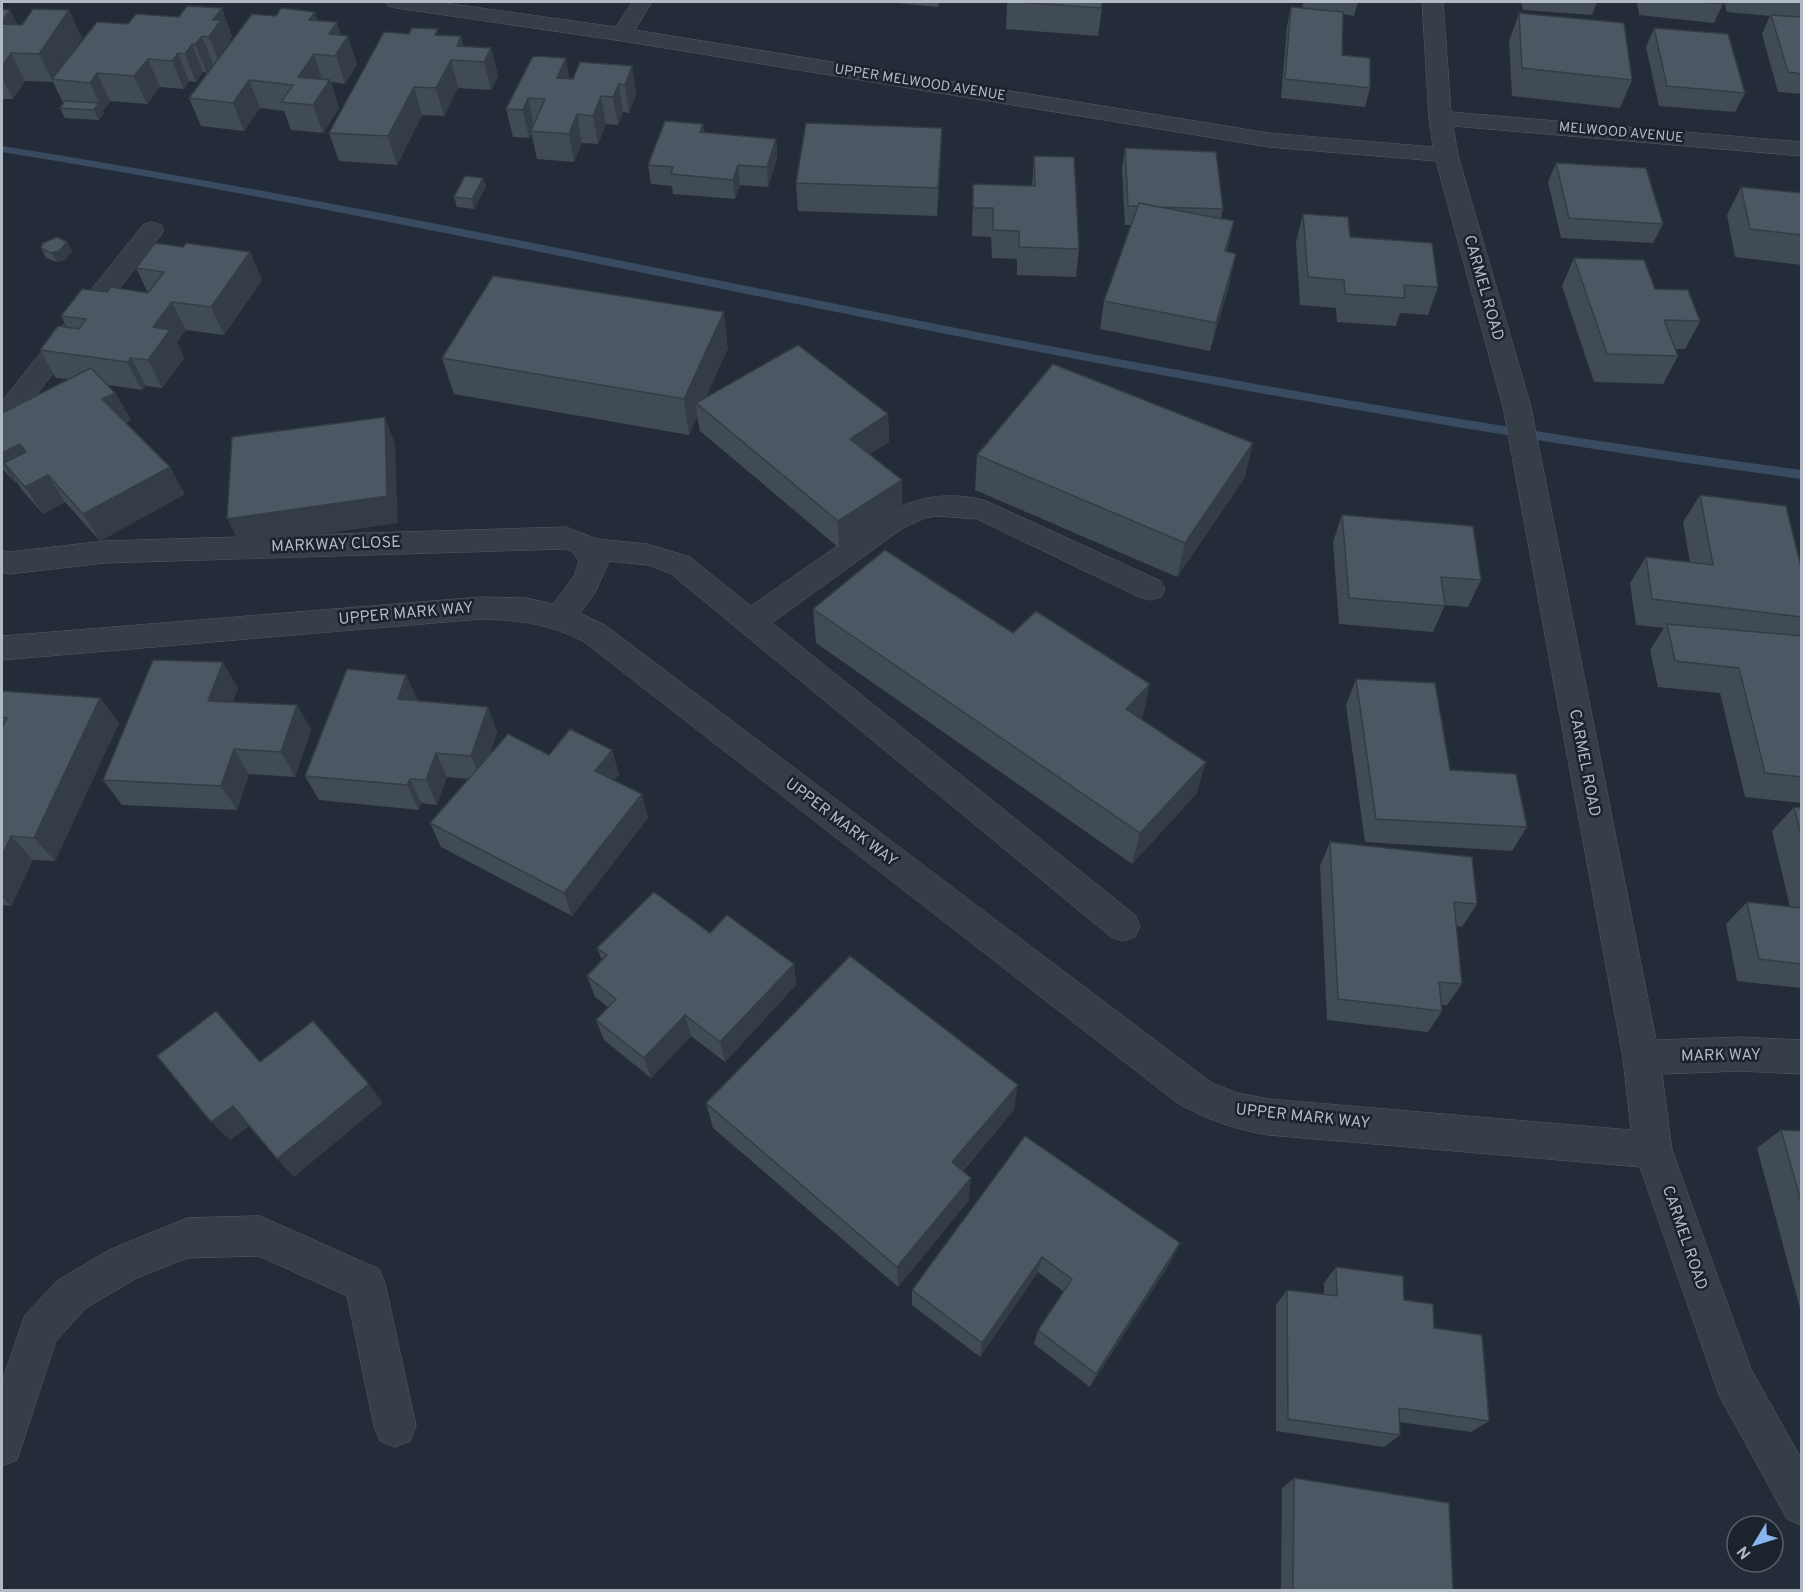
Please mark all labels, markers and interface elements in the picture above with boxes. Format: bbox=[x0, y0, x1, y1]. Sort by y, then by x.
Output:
street label: UPPER MELWOOD AVENUE bbox=[833, 61, 1007, 105]
street label: MELWOOD AVENUE bbox=[1558, 119, 1684, 147]
street label: CARMEL ROAD bbox=[1458, 233, 1508, 343]
street label: MARKWAY CLOSE bbox=[271, 533, 401, 557]
street label: UPPER MARK WAY bbox=[338, 598, 474, 630]
street label: CARMEL ROAD bbox=[1564, 708, 1604, 818]
street label: UPPER MARK WAY bbox=[781, 774, 901, 872]
street label: MARK WAY bbox=[1681, 1045, 1761, 1067]
street label: UPPER MARK WAY bbox=[1235, 1100, 1371, 1134]
street label: CARMEL ROAD bbox=[1657, 1183, 1711, 1293]
north arrow bbox=[1725, 1514, 1785, 1574]
text: N bbox=[1733, 1541, 1756, 1563]

